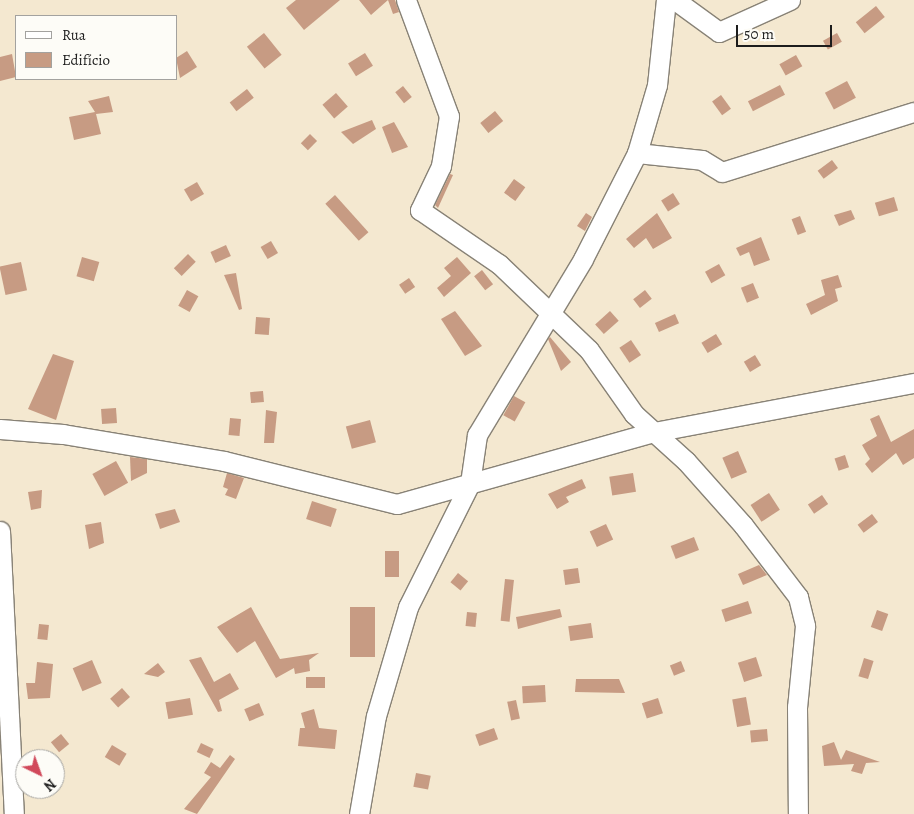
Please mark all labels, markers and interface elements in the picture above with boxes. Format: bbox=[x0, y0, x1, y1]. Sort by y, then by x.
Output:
legend bbox=[15, 15, 178, 80]
scale bar bbox=[739, 15, 835, 47]
text: 50 m bbox=[744, 24, 774, 44]
text: Rua bbox=[62, 25, 86, 45]
text: Edifício bbox=[62, 50, 110, 70]
north arrow bbox=[15, 749, 65, 799]
text: N bbox=[40, 774, 60, 795]

